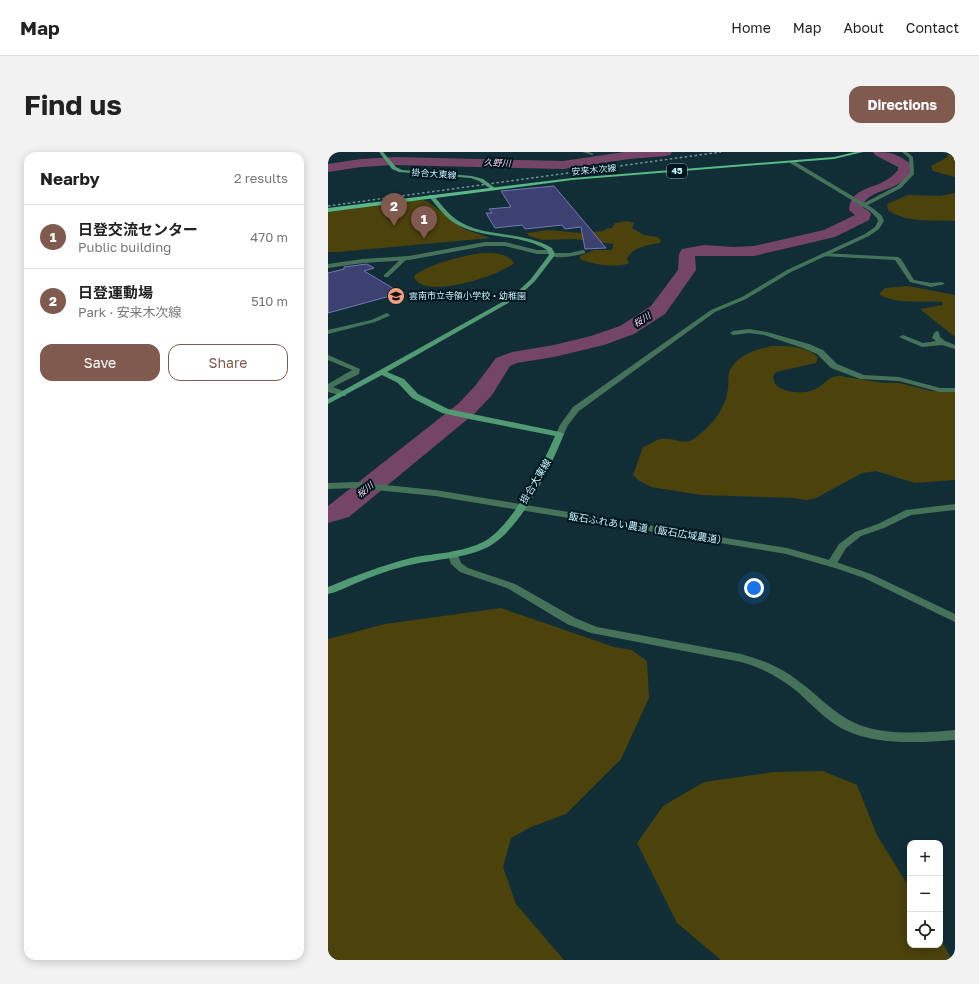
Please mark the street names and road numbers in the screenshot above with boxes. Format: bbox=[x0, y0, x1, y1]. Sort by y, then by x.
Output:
street label: 安来木次線 bbox=[571, 162, 618, 177]
road number: 45 bbox=[667, 164, 687, 178]
street label: 掛合大東線 bbox=[411, 166, 458, 181]
street label: 掛合大東線 bbox=[517, 456, 553, 506]
street label: 飯石ふれあい農道（飯石広域農道） bbox=[568, 510, 728, 546]

